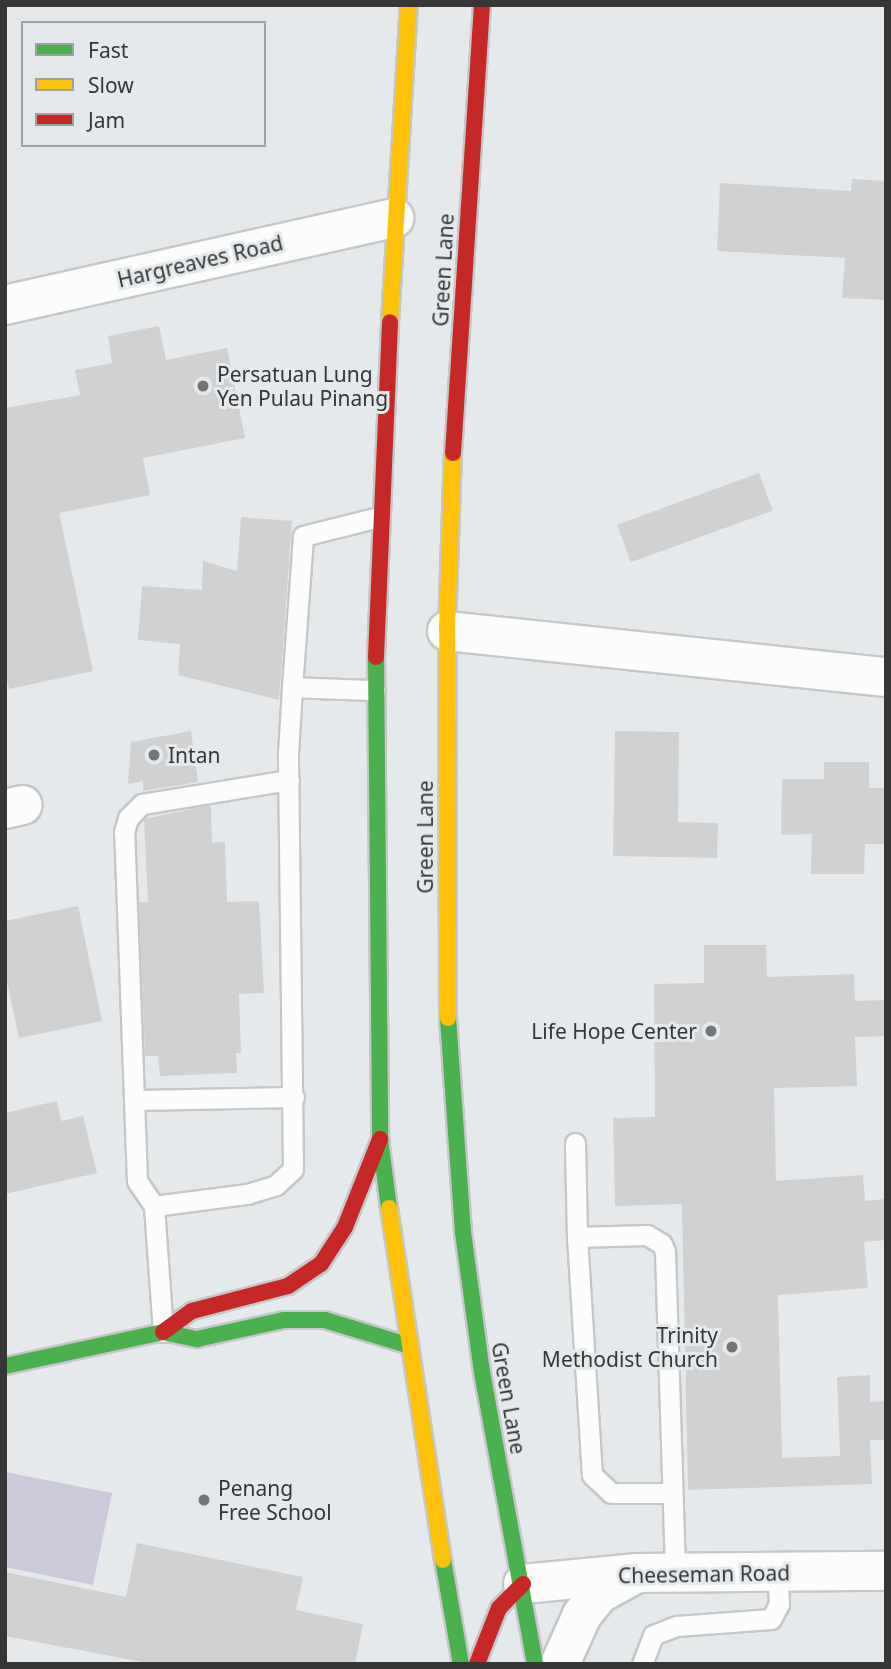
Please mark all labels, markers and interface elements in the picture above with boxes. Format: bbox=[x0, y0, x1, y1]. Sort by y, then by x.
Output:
legend bbox=[21, 21, 266, 147]
text: Fast bbox=[88, 36, 128, 64]
text: Slow bbox=[88, 71, 134, 99]
text: Jam bbox=[88, 106, 125, 134]
street label: Green Lane bbox=[427, 213, 459, 327]
street label: Hargreaves Road bbox=[115, 230, 285, 292]
place label: Persatuan Lung Yen Pulau Pinang bbox=[217, 361, 388, 411]
marker: Persatuan Lung Yen Pulau Pinang bbox=[195, 378, 211, 394]
place label: Intan bbox=[168, 742, 220, 768]
marker: Intan bbox=[146, 747, 162, 763]
street label: Green Lane bbox=[412, 780, 438, 894]
place label: Life Hope Center bbox=[531, 1018, 697, 1044]
marker: Life Hope Center bbox=[703, 1023, 719, 1039]
place label: Trinity Methodist Church bbox=[542, 1322, 718, 1372]
marker: Trinity Methodist Church bbox=[724, 1339, 740, 1355]
street label: Green Lane bbox=[487, 1340, 531, 1456]
place label: Penang Free School bbox=[218, 1475, 332, 1525]
marker: Penang Free School bbox=[196, 1492, 212, 1508]
street label: Cheeseman Road bbox=[618, 1560, 790, 1588]

